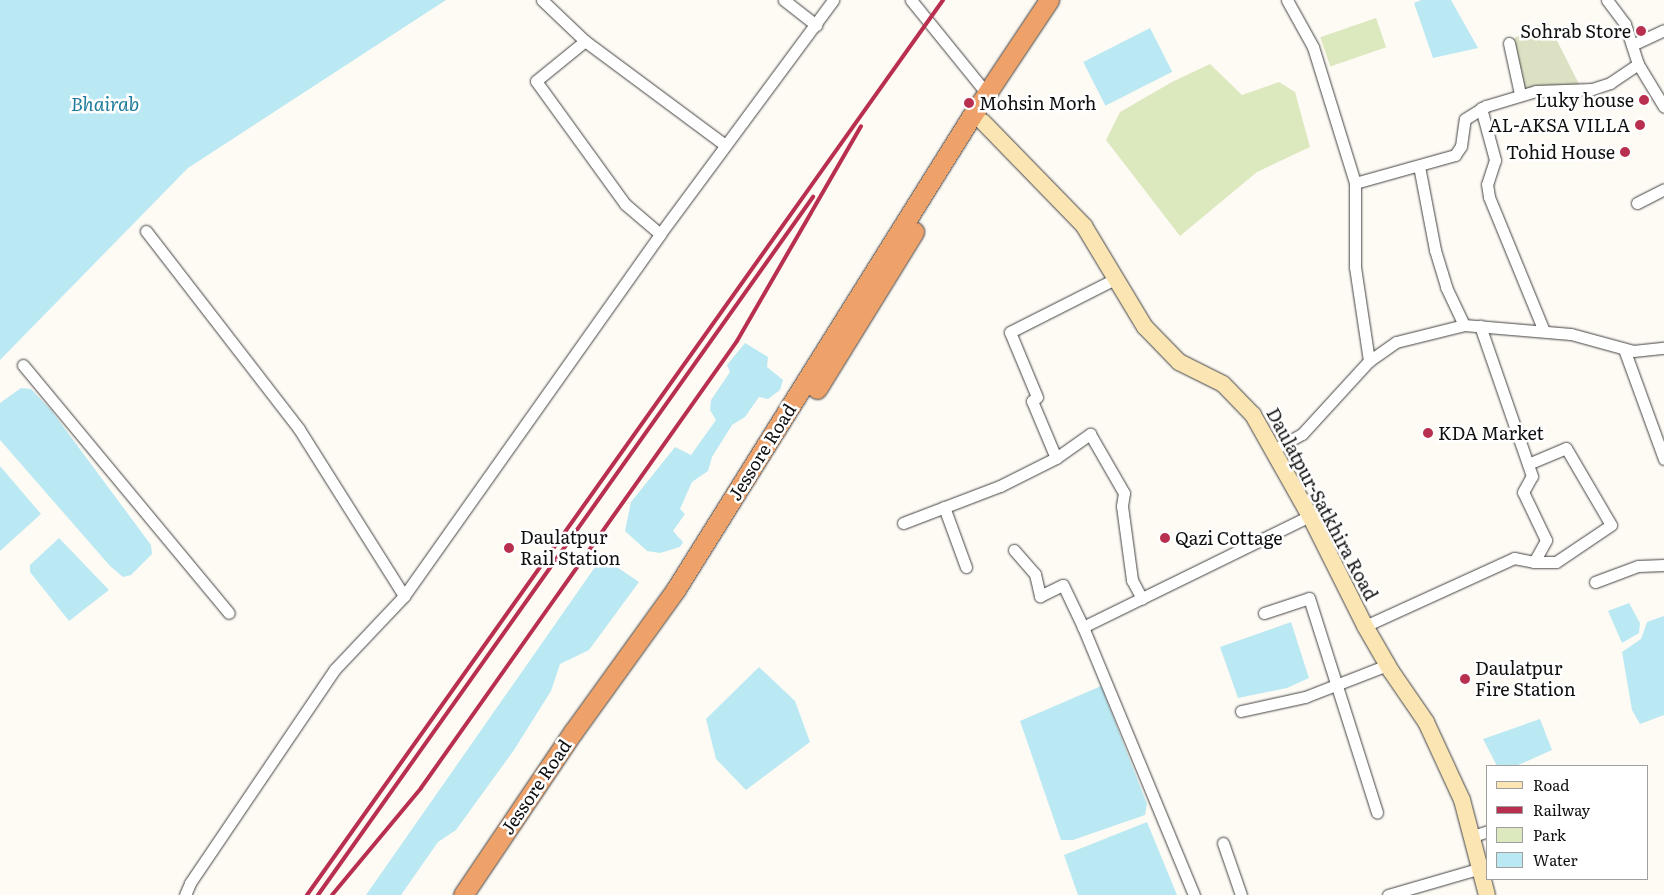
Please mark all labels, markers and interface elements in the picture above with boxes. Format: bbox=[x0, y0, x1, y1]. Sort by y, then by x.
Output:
place label: Sohrab Store bbox=[1520, 20, 1631, 42]
marker: Sohrab Store bbox=[1635, 25, 1647, 37]
place label: Luky house bbox=[1535, 89, 1634, 111]
place label: Mohsin Morh bbox=[979, 92, 1096, 114]
water label: Bhairab bbox=[71, 93, 139, 115]
marker: Luky house bbox=[1638, 94, 1650, 106]
marker: Mohsin Morh bbox=[963, 97, 975, 109]
place label: AL-AKSA VILLA bbox=[1489, 114, 1630, 136]
marker: AL-AKSA VILLA bbox=[1634, 119, 1646, 131]
place label: Tohid House bbox=[1506, 141, 1615, 163]
marker: Tohid House bbox=[1619, 146, 1631, 158]
street label: Jessore Road bbox=[724, 400, 800, 504]
street label: Daulatpur-Satkhira Road bbox=[1262, 404, 1382, 604]
place label: KDA Market bbox=[1438, 422, 1544, 444]
marker: KDA Market bbox=[1422, 427, 1434, 439]
place label: Daulatpur Rail Station bbox=[520, 527, 620, 570]
place label: Qazi Cottage bbox=[1175, 527, 1283, 549]
marker: Qazi Cottage bbox=[1159, 532, 1171, 544]
marker: Daulatpur Rail Station bbox=[502, 541, 516, 555]
place label: Daulatpur Fire Station bbox=[1475, 658, 1576, 701]
marker: Daulatpur Fire Station bbox=[1459, 673, 1471, 685]
street label: Jessore Road bbox=[496, 735, 576, 839]
legend bbox=[1486, 765, 1649, 880]
text: Road bbox=[1533, 773, 1569, 796]
text: Railway bbox=[1533, 798, 1590, 821]
text: Park bbox=[1533, 823, 1566, 846]
text: Water bbox=[1533, 848, 1578, 871]

